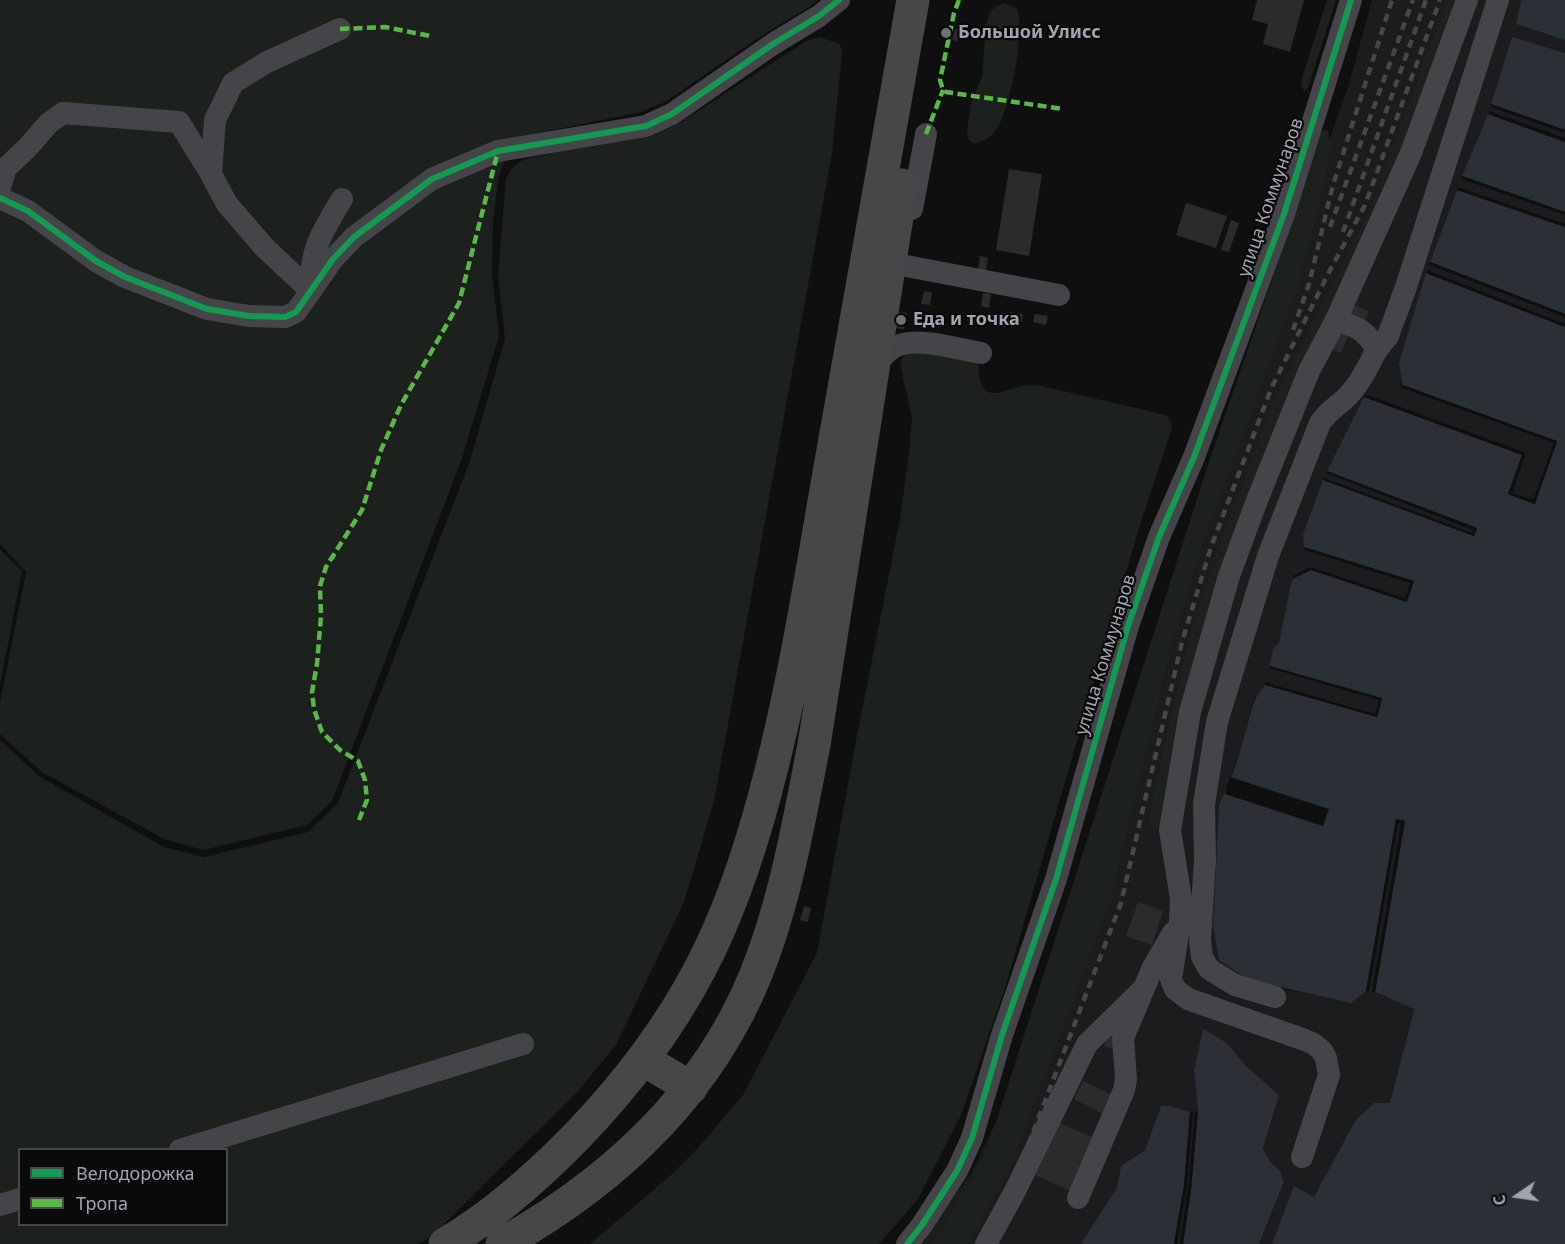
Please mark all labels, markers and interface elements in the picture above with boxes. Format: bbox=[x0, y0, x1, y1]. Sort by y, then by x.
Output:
place label: Большой Улисс bbox=[958, 22, 1101, 44]
marker: Большой Улисс bbox=[939, 26, 953, 40]
street label: улица Коммунаров bbox=[1234, 116, 1308, 280]
place label: Еда и точка bbox=[913, 309, 1020, 331]
marker: Еда и точка bbox=[894, 313, 908, 327]
street label: улица Коммунаров bbox=[1071, 572, 1141, 738]
legend bbox=[18, 1148, 228, 1226]
text: Велодорожка bbox=[76, 1161, 194, 1185]
north arrow bbox=[1487, 1166, 1547, 1226]
text: Тропа bbox=[76, 1191, 128, 1215]
text: С bbox=[1488, 1193, 1511, 1208]

